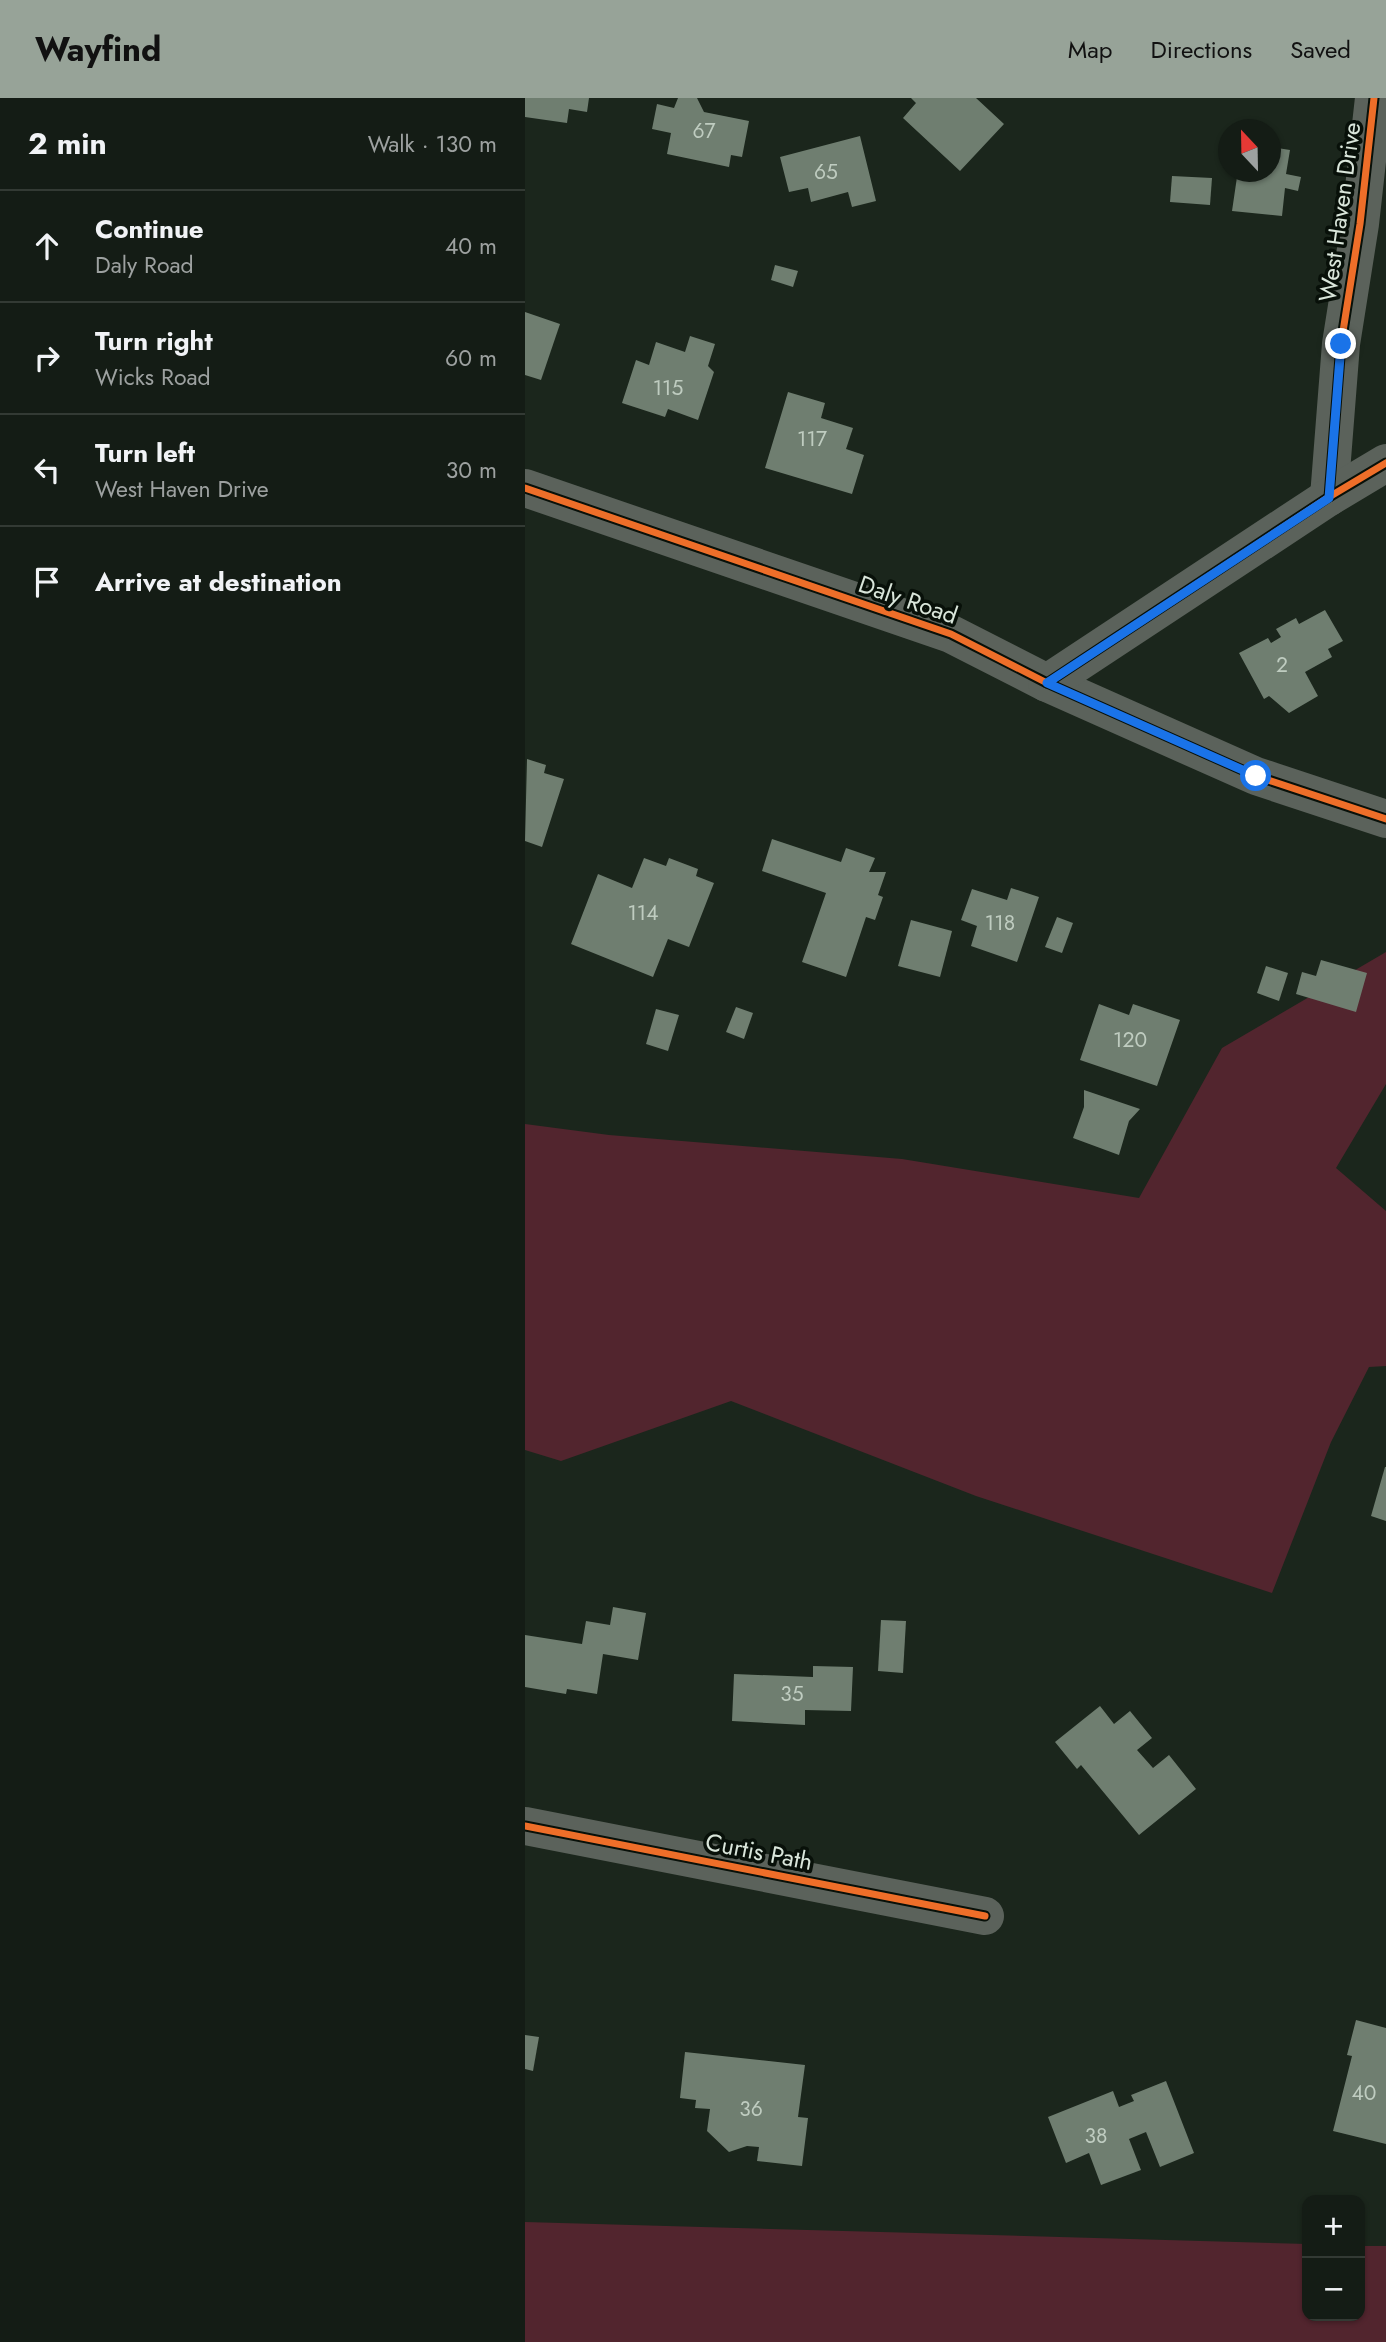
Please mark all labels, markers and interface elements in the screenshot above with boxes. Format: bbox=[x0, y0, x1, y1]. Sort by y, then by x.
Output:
text: Wayfind bbox=[35, 26, 161, 73]
text: Map bbox=[1068, 32, 1113, 67]
text: Directions bbox=[1151, 32, 1252, 67]
text: Saved bbox=[1290, 32, 1351, 67]
house number: 67 bbox=[692, 116, 716, 146]
north arrow bbox=[1218, 119, 1281, 182]
street label: West Haven Drive bbox=[1310, 120, 1369, 304]
text: 2 min bbox=[28, 122, 107, 165]
text: Walk · 130 m bbox=[368, 127, 497, 161]
house number: 65 bbox=[814, 157, 838, 187]
text: Continue bbox=[95, 210, 204, 248]
icon: ahead bbox=[28, 227, 66, 265]
text: 40 m bbox=[445, 229, 497, 263]
text: Daly Road bbox=[95, 248, 194, 282]
text: Turn right bbox=[95, 322, 213, 360]
route end bbox=[1325, 328, 1356, 359]
icon: right bbox=[28, 339, 66, 377]
text: 60 m bbox=[445, 341, 497, 375]
text: Wicks Road bbox=[95, 360, 211, 394]
house number: 115 bbox=[653, 373, 683, 403]
house number: 117 bbox=[797, 424, 827, 454]
text: Turn left bbox=[95, 434, 195, 472]
icon: left bbox=[28, 451, 66, 489]
text: 30 m bbox=[446, 453, 497, 487]
text: West Haven Drive bbox=[95, 472, 269, 506]
icon: arrive bbox=[28, 563, 66, 601]
text: Arrive at destination bbox=[95, 563, 342, 601]
street label: Daly Road bbox=[854, 566, 963, 633]
house number: 2 bbox=[1276, 650, 1288, 680]
route start bbox=[1240, 760, 1271, 791]
house number: 114 bbox=[627, 898, 659, 928]
house number: 118 bbox=[985, 908, 1015, 938]
house number: 120 bbox=[1113, 1025, 1147, 1055]
house number: 35 bbox=[780, 1679, 804, 1709]
street label: Curtis Path bbox=[703, 1824, 816, 1879]
house number: 40 bbox=[1352, 2078, 1376, 2108]
house number: 36 bbox=[739, 2094, 763, 2124]
house number: 38 bbox=[1085, 2121, 1107, 2151]
map controls bbox=[1302, 2195, 1365, 2321]
button: + bbox=[1302, 2195, 1365, 2258]
button: − bbox=[1302, 2258, 1365, 2321]

